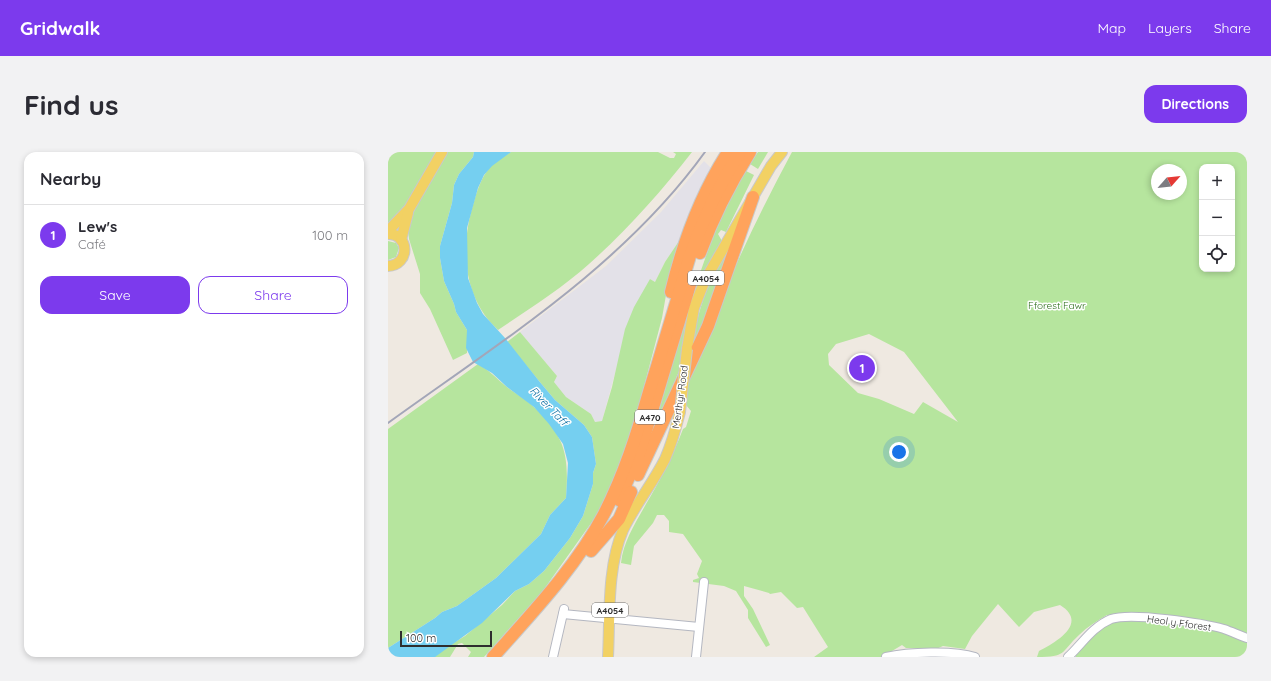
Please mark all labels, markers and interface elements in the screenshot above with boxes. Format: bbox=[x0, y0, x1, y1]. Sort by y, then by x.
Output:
text: Gridwalk bbox=[20, 16, 100, 40]
text: Map bbox=[1097, 19, 1126, 37]
text: Layers bbox=[1148, 19, 1192, 37]
text: Share bbox=[1214, 19, 1251, 37]
button: Directions bbox=[1144, 85, 1247, 123]
text: Find us bbox=[24, 87, 118, 122]
north arrow bbox=[1151, 164, 1187, 200]
map controls bbox=[1199, 164, 1235, 272]
button: + bbox=[1199, 164, 1235, 200]
text: Nearby bbox=[40, 168, 101, 189]
button: − bbox=[1199, 200, 1235, 236]
text: Lew's bbox=[78, 217, 117, 236]
text: 1 bbox=[50, 227, 56, 243]
text: 100 m bbox=[312, 227, 348, 243]
text: Café bbox=[78, 236, 106, 252]
button: locate bbox=[1199, 236, 1235, 272]
road number: A4054 bbox=[688, 271, 724, 285]
button: Save bbox=[40, 276, 190, 314]
button: Share bbox=[198, 276, 348, 314]
park label: Fforest Fawr bbox=[1028, 299, 1086, 312]
pin: 1 bbox=[849, 353, 875, 383]
street label: Merthyr Road bbox=[669, 364, 691, 430]
water label: River Taff bbox=[527, 383, 573, 430]
road number: A470 bbox=[635, 410, 665, 424]
your location bbox=[889, 442, 909, 462]
road number: A4054 bbox=[592, 603, 628, 617]
street label: Heol y Fforest bbox=[1146, 612, 1212, 634]
scale bar bbox=[400, 629, 492, 648]
text: 100 m bbox=[406, 631, 436, 645]

